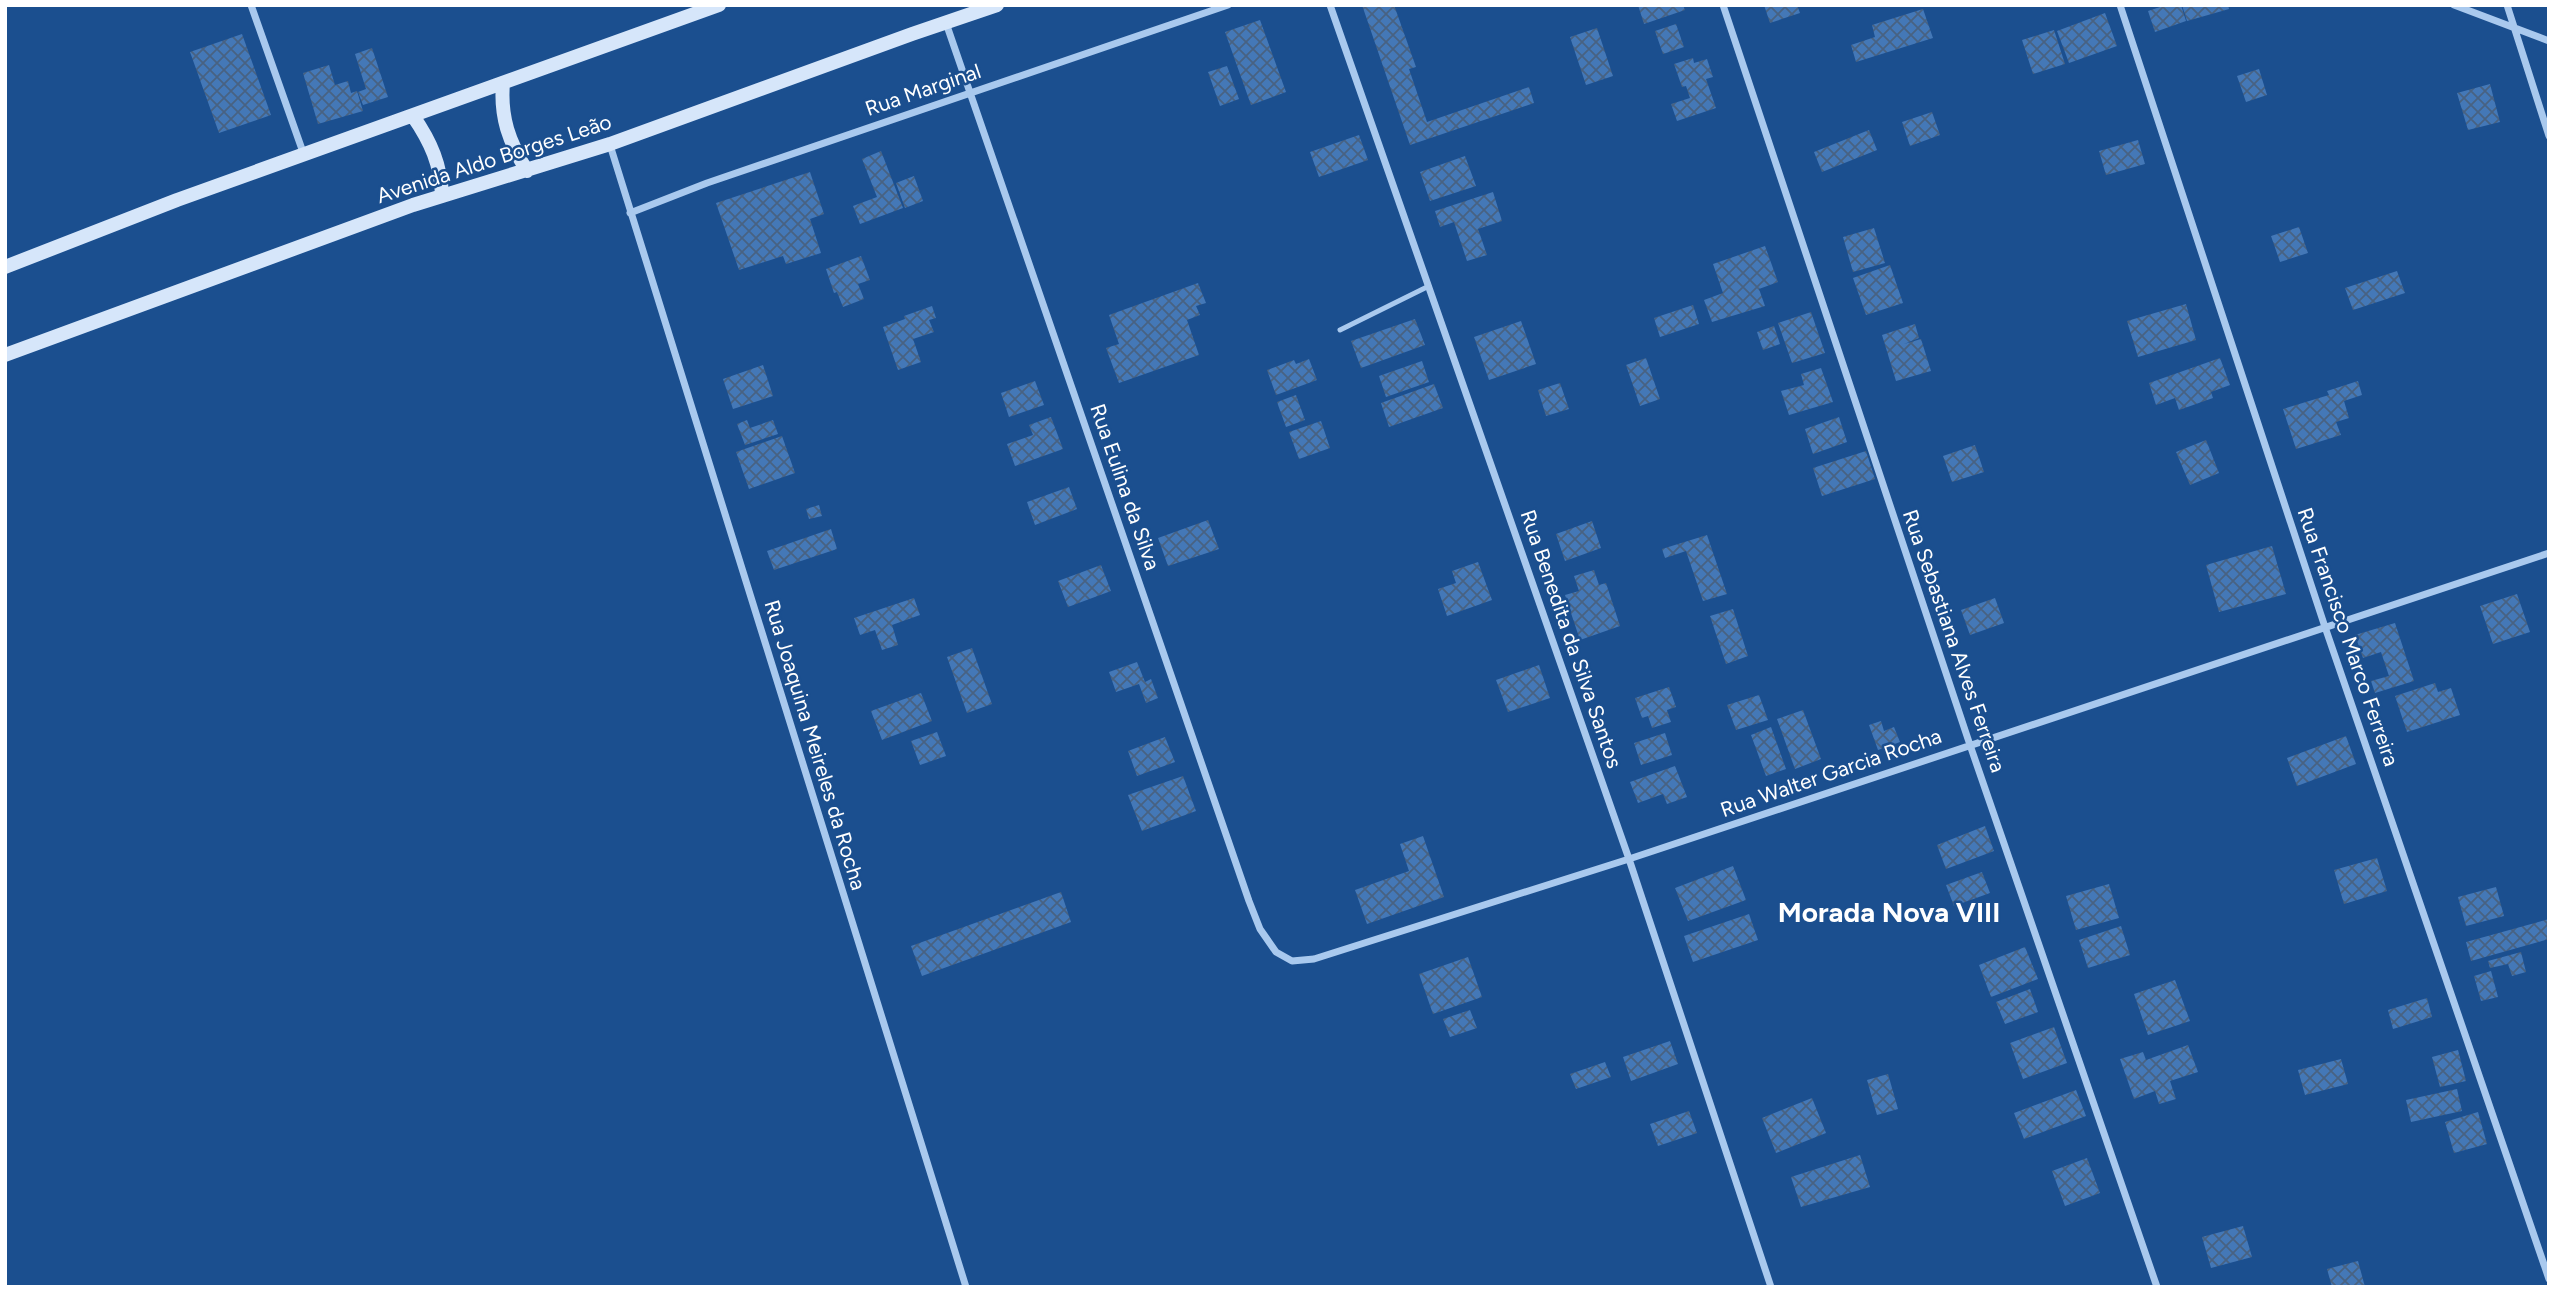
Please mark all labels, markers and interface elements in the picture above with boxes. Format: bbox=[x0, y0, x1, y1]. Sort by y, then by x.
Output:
street label: Rua Marginal bbox=[862, 58, 984, 121]
street label: Avenida Aldo Borges Leão bbox=[373, 109, 614, 208]
street label: Rua Eulina da Silva bbox=[1085, 401, 1166, 573]
street label: Rua Francisco Marco Ferreira bbox=[2292, 504, 2405, 769]
street label: Rua Benedita da Silva Santos bbox=[1515, 506, 1627, 771]
street label: Rua Sebastiana Alves Ferreira bbox=[1898, 506, 2011, 775]
street label: Rua Joaquina Meireles da Rocha bbox=[759, 597, 872, 893]
street label: Rua Walter Garcia Rocha bbox=[1717, 723, 1945, 822]
district label: Morada Nova VIII bbox=[1778, 895, 2000, 929]

